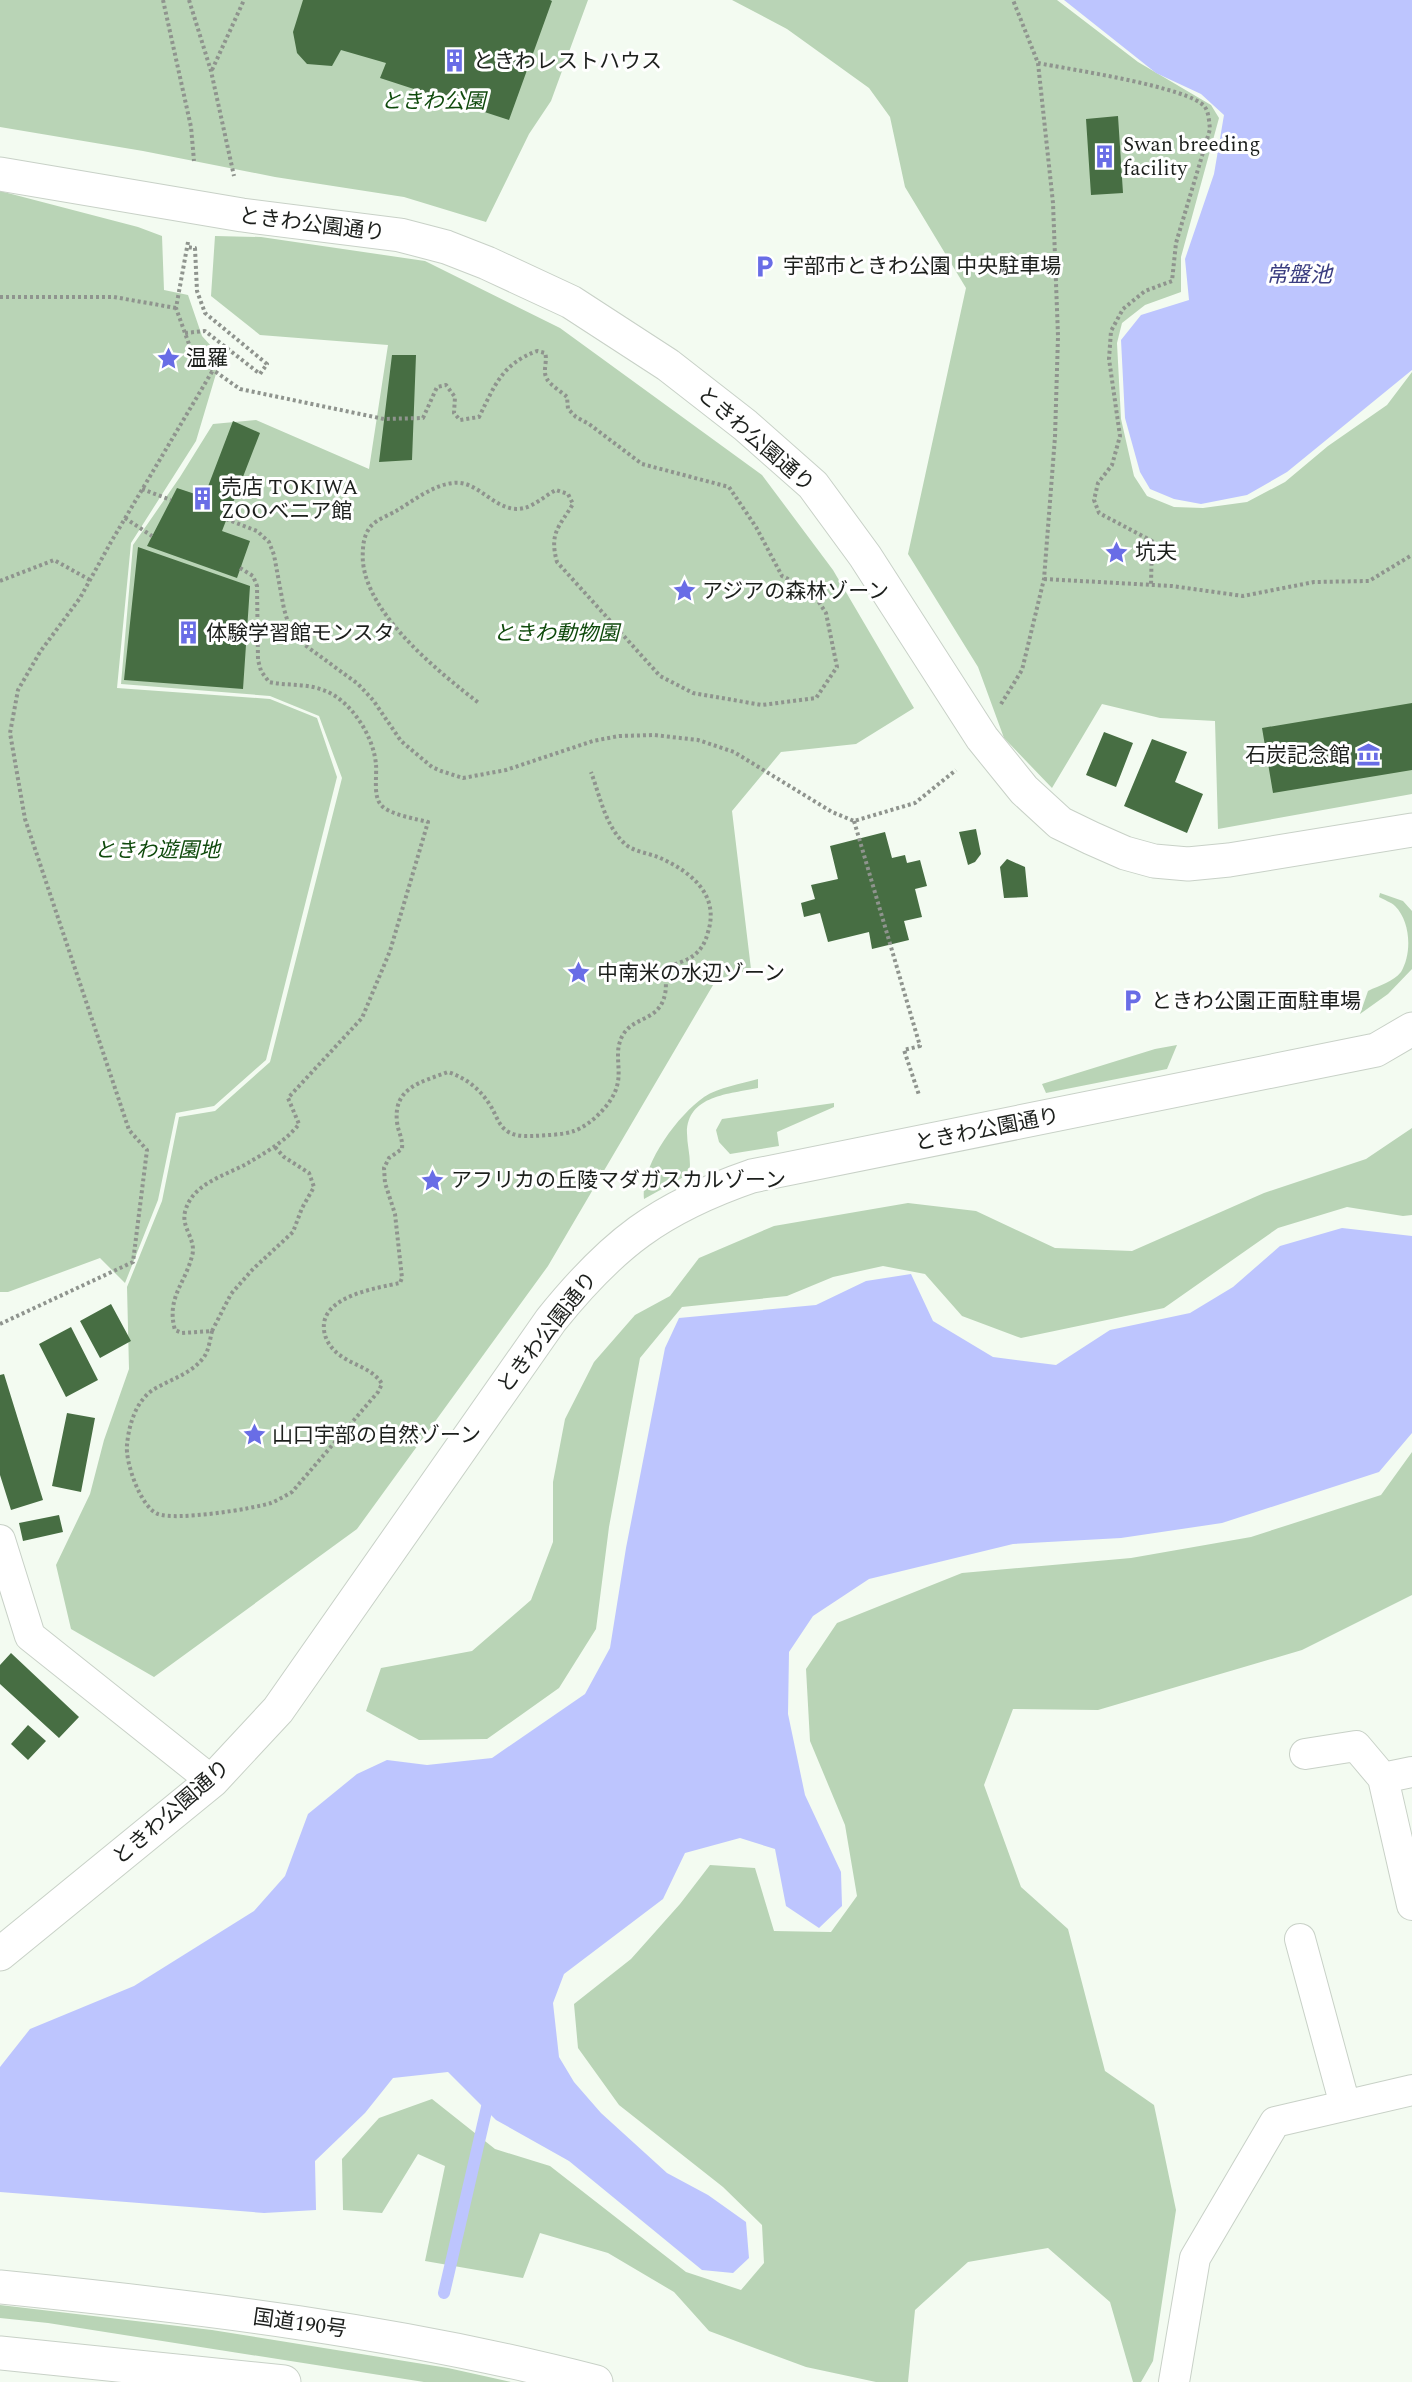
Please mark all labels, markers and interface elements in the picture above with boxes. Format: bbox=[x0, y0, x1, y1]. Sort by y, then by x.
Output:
place label: ときわレストハウス bbox=[473, 46, 662, 78]
building icon: ときわレストハウス bbox=[442, 48, 468, 74]
park label: ときわ公園 bbox=[381, 86, 488, 118]
place label: Swan breeding facility bbox=[1123, 129, 1260, 185]
building icon: Swan breeding facility bbox=[1092, 143, 1118, 169]
street label: ときわ公園通り bbox=[237, 200, 387, 250]
place label: 宇部市ときわ公園 中央駐車場 bbox=[783, 251, 1061, 283]
parking icon: 宇部市ときわ公園 中央駐車場 bbox=[752, 253, 778, 279]
water label: 常盤池 bbox=[1266, 259, 1334, 292]
place label: 温羅 bbox=[186, 343, 228, 375]
place icon: 温羅 bbox=[155, 345, 181, 371]
street label: ときわ公園通り bbox=[689, 379, 821, 500]
place label: 売店 TOKIWA ZOOべニア館 bbox=[221, 472, 358, 528]
building icon: 売店 TOKIWA ZOOべニア館 bbox=[190, 486, 216, 512]
place label: 坑夫 bbox=[1135, 537, 1177, 569]
place icon: 坑夫 bbox=[1104, 539, 1130, 565]
place label: アジアの森林ゾーン bbox=[702, 576, 889, 608]
place icon: アジアの森林ゾーン bbox=[671, 578, 697, 604]
place label: 体験学習館モンスタ bbox=[206, 618, 395, 650]
park label: ときわ動物園 bbox=[493, 618, 622, 650]
building icon: 体験学習館モンスタ bbox=[175, 620, 201, 646]
place label: 石炭記念館 bbox=[1245, 740, 1350, 772]
museum icon: 石炭記念館 bbox=[1355, 742, 1381, 768]
park label: ときわ遊園地 bbox=[94, 835, 222, 867]
place label: 中南米の水辺ゾーン bbox=[597, 958, 785, 990]
place icon: 中南米の水辺ゾーン bbox=[566, 960, 592, 986]
place label: ときわ公園正面駐車場 bbox=[1151, 986, 1361, 1018]
parking icon: ときわ公園正面駐車場 bbox=[1120, 988, 1146, 1014]
street label: ときわ公園通り bbox=[912, 1100, 1062, 1160]
place label: アフリカの丘陵マダガスカルゾーン bbox=[451, 1165, 786, 1197]
place icon: アフリカの丘陵マダガスカルゾーン bbox=[420, 1167, 446, 1193]
street label: ときわ公園通り bbox=[490, 1265, 606, 1400]
place label: 山口宇部の自然ゾーン bbox=[272, 1420, 481, 1452]
place icon: 山口宇部の自然ゾーン bbox=[241, 1422, 267, 1448]
street label: ときわ公園通り bbox=[106, 1752, 238, 1873]
street label: 国道190号 bbox=[251, 2302, 349, 2346]

